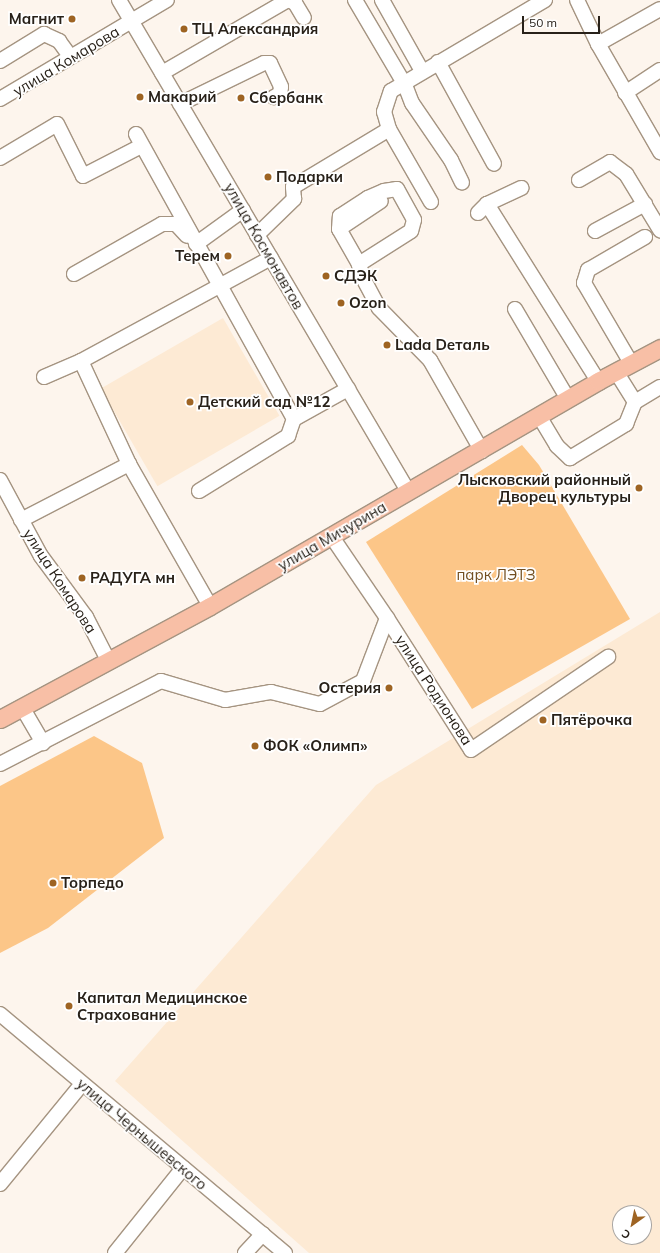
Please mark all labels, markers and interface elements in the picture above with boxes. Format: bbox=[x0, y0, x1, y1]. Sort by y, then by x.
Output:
scale bar bbox=[524, 8, 602, 34]
place label: Магнит bbox=[9, 10, 64, 28]
marker: Магнит bbox=[67, 14, 77, 24]
text: 50 m bbox=[529, 15, 557, 30]
place label: ТЦ Александрия bbox=[192, 20, 318, 38]
street label: улица Комарова bbox=[10, 22, 122, 100]
marker: ТЦ Александрия bbox=[179, 24, 189, 34]
place label: Макарий bbox=[148, 88, 217, 106]
place label: Сбербанк bbox=[249, 89, 323, 107]
marker: Макарий bbox=[135, 92, 145, 102]
marker: Сбербанк bbox=[236, 93, 246, 103]
place label: Подарки bbox=[276, 168, 343, 186]
marker: Подарки bbox=[263, 172, 273, 182]
street label: улица Космонавтов bbox=[220, 180, 308, 312]
place label: Терем bbox=[175, 247, 220, 265]
marker: Терем bbox=[223, 251, 233, 261]
place label: СДЭК bbox=[334, 267, 377, 285]
marker: СДЭК bbox=[321, 271, 331, 281]
place label: Ozon bbox=[349, 294, 386, 312]
marker: Ozon bbox=[336, 298, 346, 308]
place label: Lada Dеталь bbox=[395, 336, 490, 354]
marker: Lada Dеталь bbox=[382, 340, 392, 350]
place label: Детский сад №12 bbox=[198, 393, 330, 411]
marker: Детский сад №12 bbox=[185, 397, 195, 407]
place label: Лысковский районный Дворец культуры bbox=[458, 470, 631, 505]
marker: Лысковский районный Дворец культуры bbox=[634, 483, 644, 493]
street label: улица Мичурина bbox=[275, 498, 389, 574]
street label: улица Комарова bbox=[20, 525, 100, 637]
park label: парк ЛЭТЗ bbox=[456, 566, 536, 584]
place label: РАДУГА мн bbox=[90, 569, 175, 587]
marker: РАДУГА мн bbox=[77, 573, 87, 583]
street label: улица Родионова bbox=[392, 631, 476, 749]
place label: Остерия bbox=[319, 679, 381, 697]
marker: Остерия bbox=[384, 683, 394, 693]
place label: Пятёрочка bbox=[551, 711, 632, 729]
marker: Пятёрочка bbox=[538, 715, 548, 725]
place label: ФОК «Олимп» bbox=[263, 737, 368, 755]
marker: ФОК «Олимп» bbox=[250, 741, 260, 751]
place label: Торпедо bbox=[61, 874, 124, 892]
marker: Торпедо bbox=[48, 878, 58, 888]
place label: Капитал Медицинское Страхование bbox=[77, 988, 247, 1023]
marker: Капитал Медицинское Страхование bbox=[64, 1001, 74, 1011]
street label: улица Чернышевского bbox=[73, 1074, 211, 1194]
north arrow bbox=[612, 1205, 652, 1245]
text: С bbox=[619, 1226, 633, 1242]

